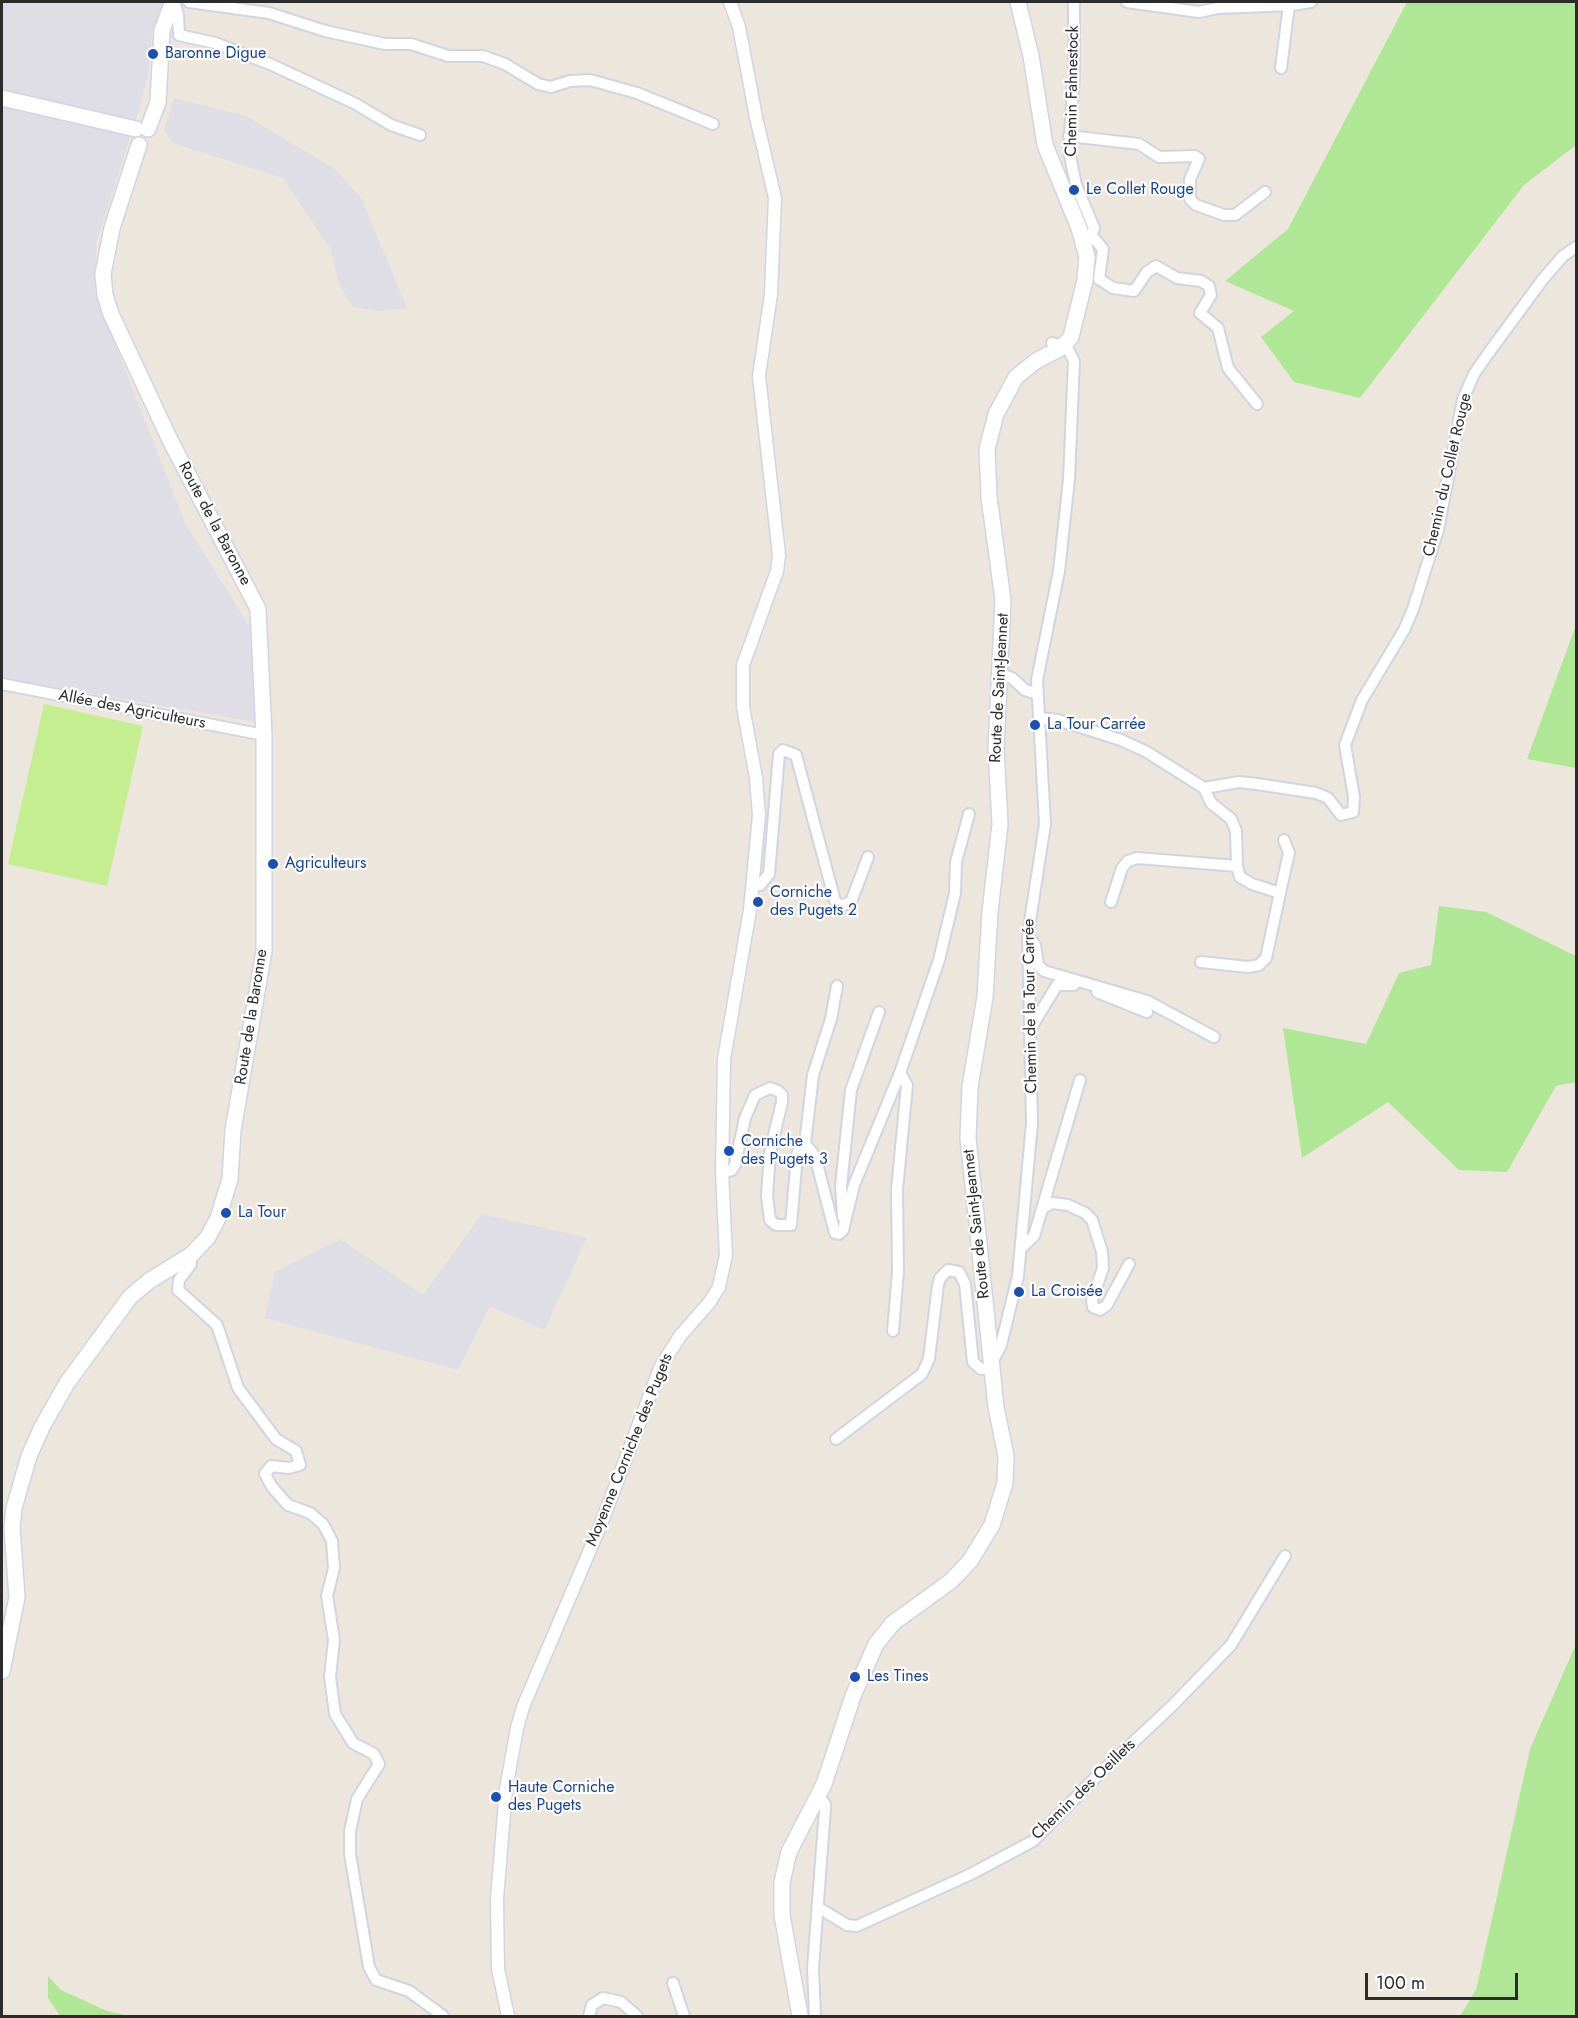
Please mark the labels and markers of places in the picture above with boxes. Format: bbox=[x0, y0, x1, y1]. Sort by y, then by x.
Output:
place label: Baronne Digue bbox=[165, 44, 266, 64]
marker: Baronne Digue bbox=[146, 47, 160, 61]
place label: Le Collet Rouge bbox=[1086, 180, 1194, 200]
marker: Le Collet Rouge bbox=[1067, 183, 1081, 197]
place label: La Tour Carrée bbox=[1047, 715, 1146, 735]
marker: La Tour Carrée bbox=[1028, 718, 1042, 732]
place label: Agriculteurs bbox=[285, 854, 366, 874]
marker: Agriculteurs bbox=[266, 857, 280, 871]
place label: Corniche des Pugets 2 bbox=[770, 883, 857, 921]
marker: Corniche des Pugets 2 bbox=[751, 895, 765, 909]
place label: Corniche des Pugets 3 bbox=[741, 1132, 828, 1170]
marker: Corniche des Pugets 3 bbox=[722, 1144, 736, 1158]
place label: La Tour bbox=[238, 1203, 286, 1223]
marker: La Tour bbox=[219, 1206, 233, 1220]
place label: La Croisée bbox=[1031, 1282, 1103, 1302]
marker: La Croisée bbox=[1012, 1285, 1026, 1299]
place label: Les Tines bbox=[867, 1667, 928, 1687]
marker: Les Tines bbox=[848, 1670, 862, 1684]
place label: Haute Corniche des Pugets bbox=[508, 1778, 614, 1816]
marker: Haute Corniche des Pugets bbox=[489, 1790, 503, 1804]

